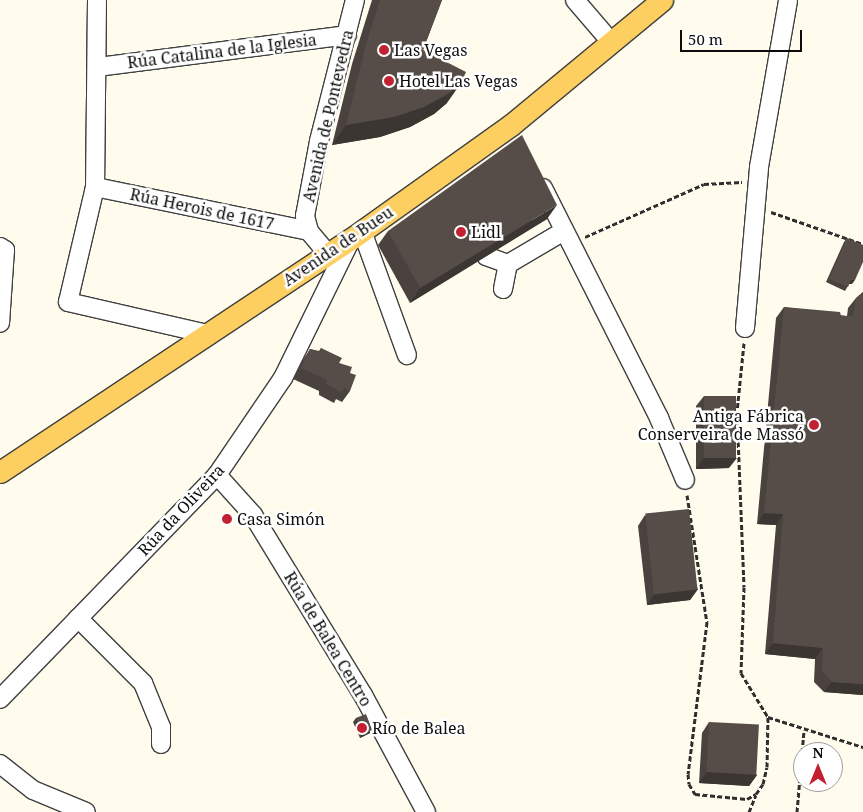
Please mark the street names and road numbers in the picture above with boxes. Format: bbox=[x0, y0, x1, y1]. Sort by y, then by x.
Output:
street label: Avenida de Pontevedra bbox=[299, 28, 357, 204]
street label: Rúa Catalina de la Iglesia bbox=[126, 30, 318, 72]
street label: Rúa Herois de 1617 bbox=[128, 184, 276, 234]
street label: Avenida de Bueu bbox=[279, 202, 397, 290]
street label: Rúa da Oliveira bbox=[134, 460, 228, 560]
street label: Rúa de Balea Centro bbox=[280, 568, 376, 710]

